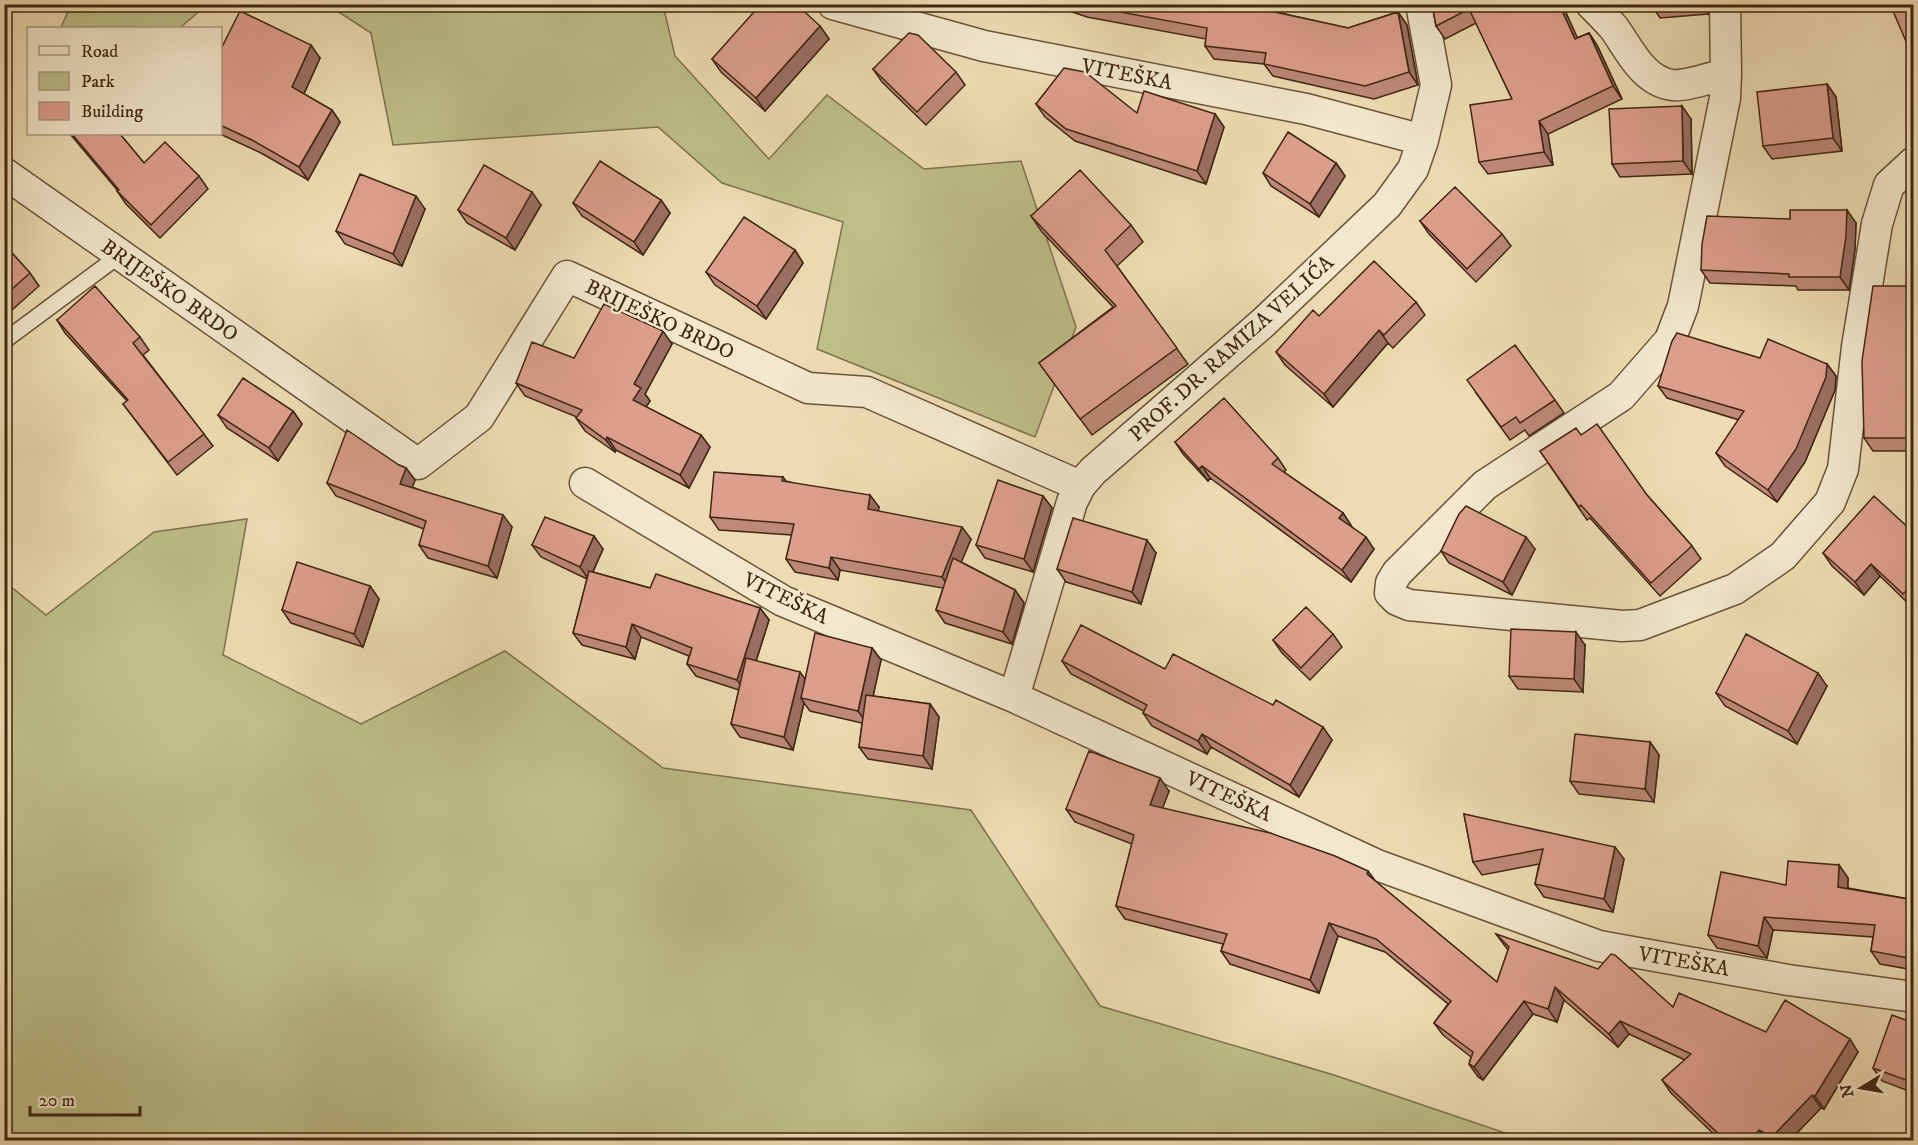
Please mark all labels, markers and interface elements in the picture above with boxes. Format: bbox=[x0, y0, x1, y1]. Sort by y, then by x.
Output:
legend bbox=[27, 27, 222, 135]
text: Road bbox=[81, 41, 118, 63]
street label: VITEŠKA bbox=[1078, 51, 1175, 97]
text: Park bbox=[81, 71, 115, 93]
text: Building bbox=[81, 101, 143, 123]
street label: BRIJEŠKO BRDO bbox=[96, 232, 244, 348]
street label: PROF. DR. RAMIZA VELIĆA bbox=[1123, 248, 1340, 448]
street label: BRIJEŠKO BRDO bbox=[581, 272, 739, 366]
street label: VITEŠKA bbox=[738, 565, 834, 631]
street label: VITEŠKA bbox=[1181, 763, 1277, 828]
street label: VITEŠKA bbox=[1635, 939, 1732, 983]
north arrow bbox=[1831, 1058, 1891, 1118]
scale bar bbox=[30, 1079, 140, 1117]
text: N bbox=[1836, 1082, 1858, 1099]
text: 20 m bbox=[39, 1090, 75, 1112]

